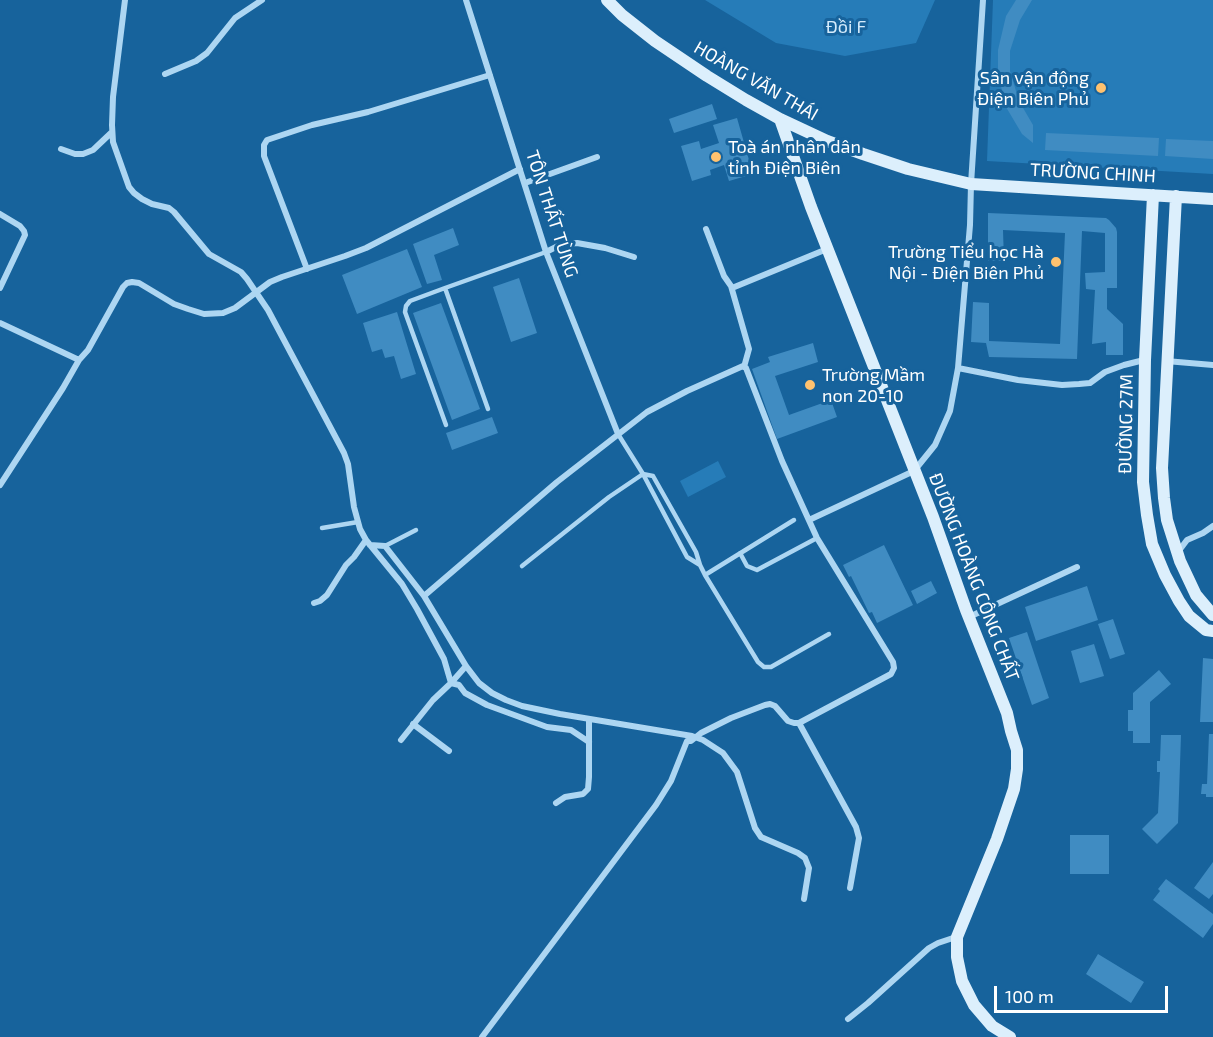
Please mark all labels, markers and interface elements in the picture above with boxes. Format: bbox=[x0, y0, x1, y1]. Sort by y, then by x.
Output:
park label: Đồi F bbox=[826, 16, 866, 38]
street label: HOÀNG VĂN THÁI bbox=[690, 37, 822, 125]
place label: Sân vận động Điện Biên Phủ bbox=[977, 67, 1089, 110]
marker: Sân vận động Điện Biên Phủ bbox=[1094, 81, 1108, 95]
place label: Toà án nhân dân tỉnh Điện Biên bbox=[728, 136, 861, 178]
street label: TÔN THẤT TÙNG bbox=[521, 148, 583, 280]
marker: Toà án nhân dân tỉnh Điện Biên bbox=[709, 150, 723, 164]
street label: TRƯỜNG CHINH bbox=[1030, 159, 1156, 187]
place label: Trường Tiểu học Hà Nội - Điện Biên Phủ bbox=[888, 241, 1044, 284]
marker: Trường Tiểu học Hà Nội - Điện Biên Phủ bbox=[1049, 255, 1063, 269]
place label: Trường Mầm non 20-10 bbox=[822, 364, 925, 406]
street label: ĐƯỜNG 27M bbox=[1114, 374, 1138, 474]
marker: Trường Mầm non 20-10 bbox=[803, 378, 817, 392]
street label: ĐƯỜNG HOÀNG CÔNG CHẤT bbox=[924, 470, 1024, 684]
scale bar bbox=[997, 974, 1171, 1012]
text: 100 m bbox=[1005, 985, 1054, 1007]

